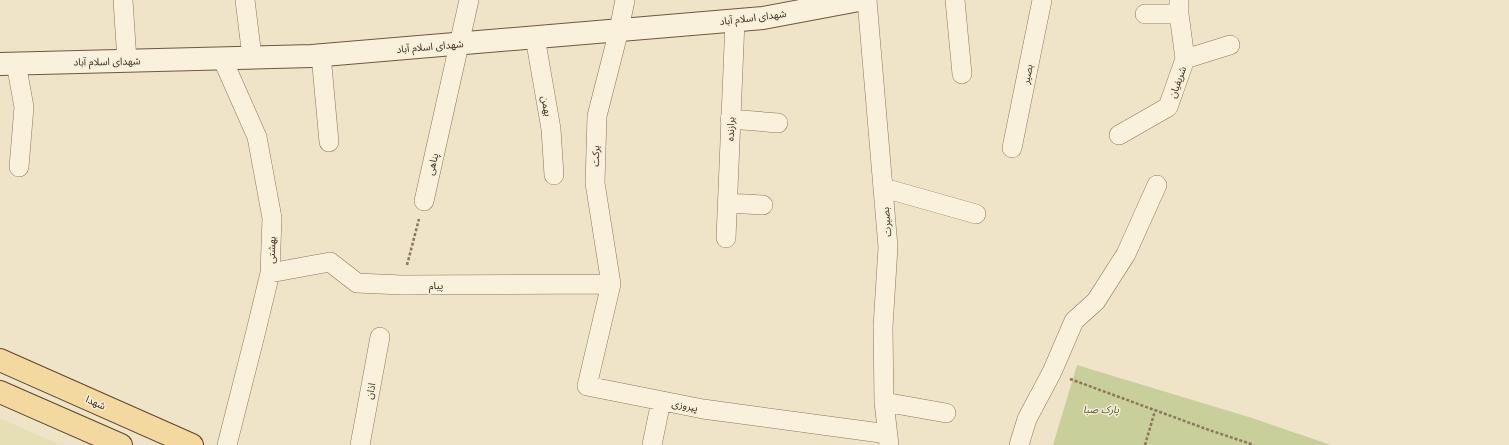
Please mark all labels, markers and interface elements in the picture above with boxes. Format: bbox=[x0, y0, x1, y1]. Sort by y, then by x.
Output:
street label: شهدای اسلام آباد bbox=[719, 7, 788, 30]
street label: شهدای اسلام آباد bbox=[396, 37, 464, 58]
street label: شهدای اسلام آباد bbox=[73, 54, 141, 71]
street label: بصیر bbox=[1019, 63, 1036, 86]
street label: شریفیان bbox=[1166, 64, 1189, 100]
street label: بهمن bbox=[538, 95, 555, 118]
street label: برازنده bbox=[724, 116, 737, 141]
street label: برکت bbox=[589, 145, 602, 167]
street label: پناهی bbox=[424, 152, 441, 177]
street label: بصیرت bbox=[879, 206, 894, 237]
street label: بهشتی bbox=[265, 236, 278, 264]
street label: پیام bbox=[429, 279, 443, 294]
street label: اذان bbox=[363, 382, 378, 400]
street label: شهدا bbox=[84, 392, 108, 413]
street label: پیروزی bbox=[671, 397, 699, 414]
park label: پارک صبا bbox=[1083, 403, 1119, 416]

